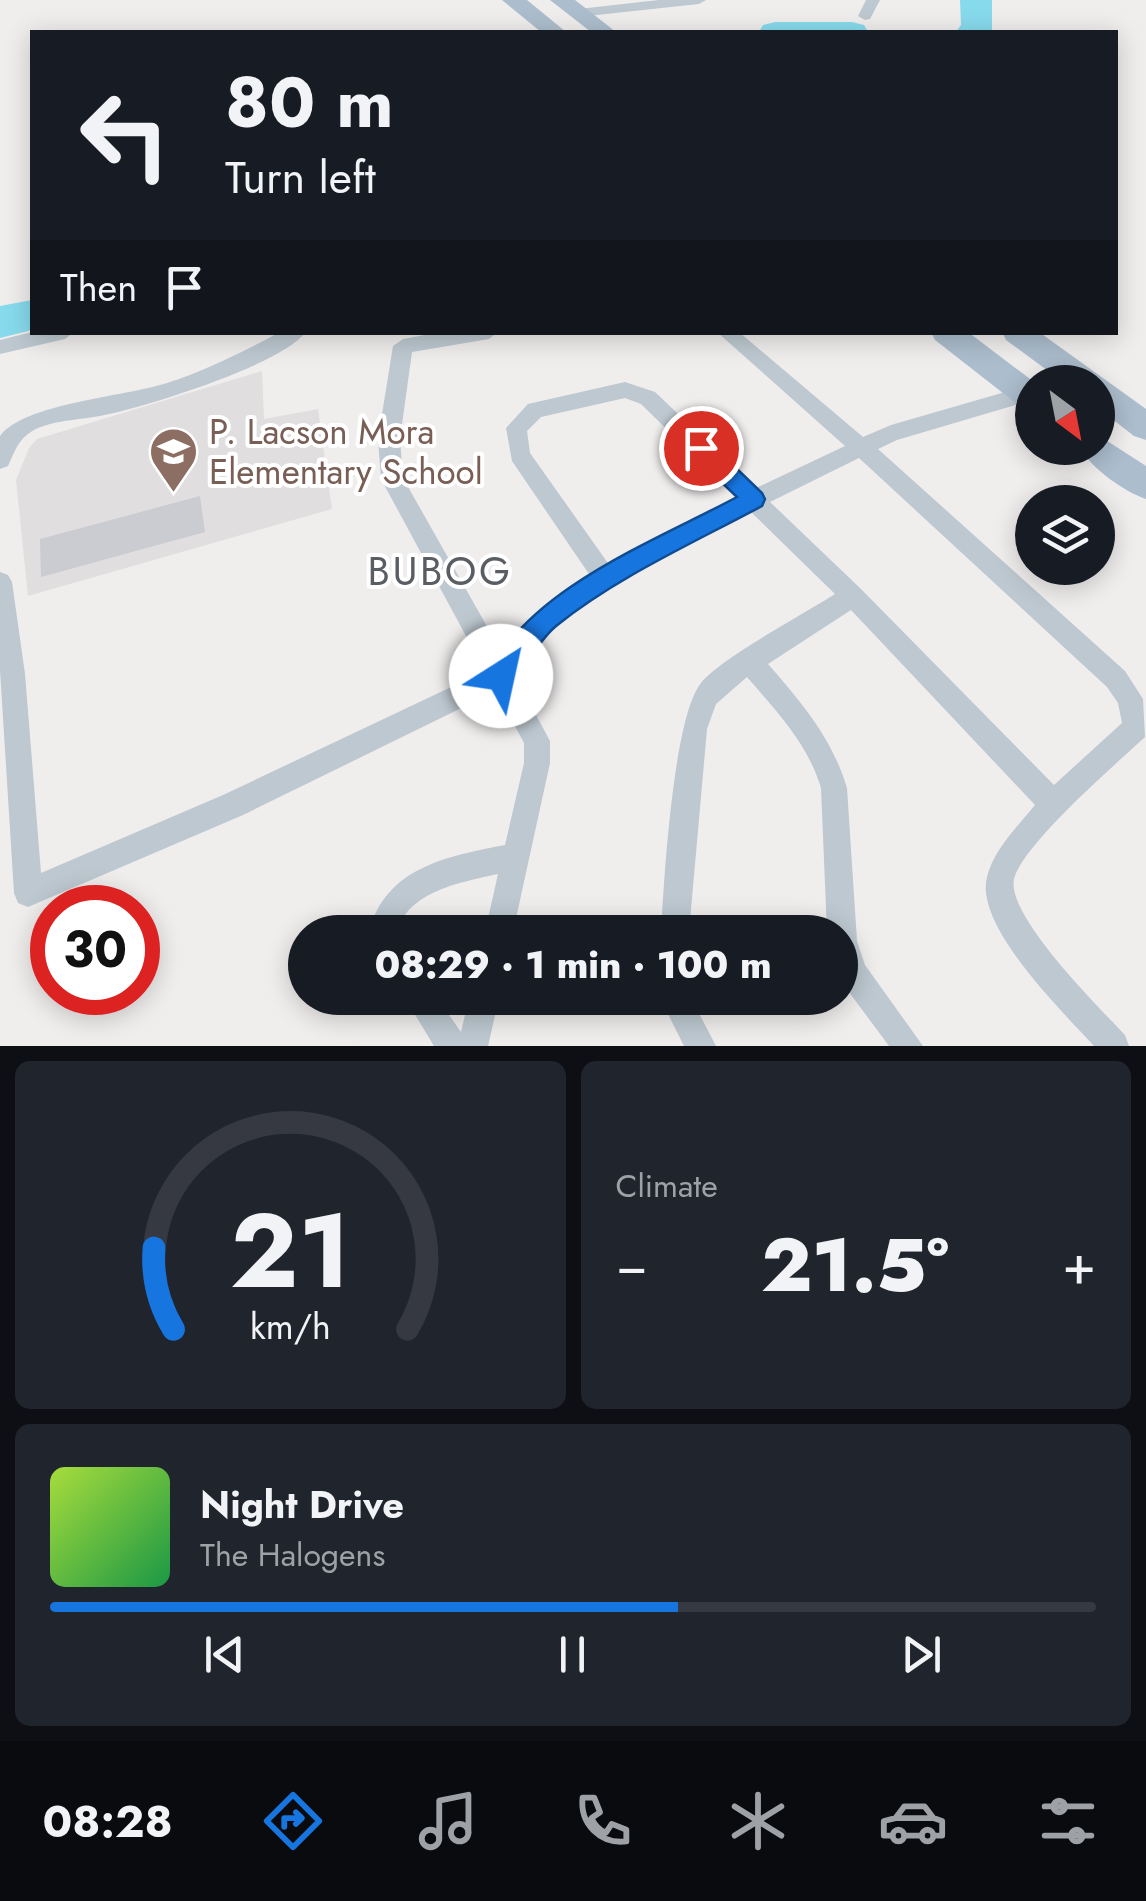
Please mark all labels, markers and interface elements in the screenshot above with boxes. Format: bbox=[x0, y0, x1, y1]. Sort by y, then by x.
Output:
text: 80 m bbox=[225, 52, 394, 153]
icon: left bbox=[60, 70, 190, 200]
text: Turn left bbox=[225, 145, 376, 210]
text: Then bbox=[60, 260, 137, 315]
icon: arrive bbox=[157, 260, 212, 315]
north arrow bbox=[1015, 365, 1115, 465]
map controls bbox=[1015, 365, 1115, 585]
pin bbox=[659, 406, 744, 491]
place label: P. Lacson Mora Elementary School bbox=[209, 407, 483, 497]
icon: arrive bbox=[674, 421, 729, 476]
school or university icon: P. Lacson Mora Elementary School bbox=[148, 426, 200, 494]
button: layers bbox=[1015, 485, 1115, 585]
district label: BUBOG bbox=[368, 542, 512, 600]
position arrow bbox=[449, 624, 553, 728]
speed limit sign: 30 bbox=[30, 885, 160, 1015]
text: 08:29 · 1 min · 100 m bbox=[374, 937, 772, 992]
text: Climate bbox=[616, 1163, 718, 1209]
text: 21 bbox=[230, 1176, 351, 1326]
text: 21.5° bbox=[761, 1211, 949, 1319]
text: − bbox=[616, 1225, 648, 1305]
text: + bbox=[1062, 1225, 1096, 1305]
text: km/h bbox=[250, 1301, 331, 1352]
text: Night Drive bbox=[200, 1477, 404, 1532]
text: The Halogens bbox=[200, 1532, 385, 1578]
icon: previous bbox=[197, 1627, 252, 1682]
icon: pause bbox=[545, 1627, 600, 1682]
icon: next bbox=[894, 1627, 949, 1682]
icon: directions bbox=[258, 1786, 328, 1856]
icon: music bbox=[413, 1786, 483, 1856]
icon: phone bbox=[568, 1786, 638, 1856]
icon: climate bbox=[723, 1786, 793, 1856]
icon: car bbox=[878, 1786, 948, 1856]
icon: filters bbox=[1033, 1786, 1103, 1856]
text: 08:28 bbox=[43, 1789, 173, 1854]

